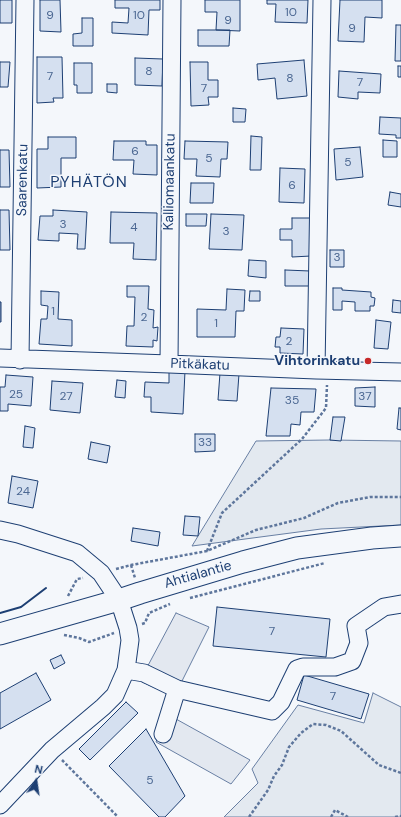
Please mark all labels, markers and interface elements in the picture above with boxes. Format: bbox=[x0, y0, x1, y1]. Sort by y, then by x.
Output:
house number: 10 bbox=[285, 6, 297, 20]
house number: 9 bbox=[46, 9, 54, 23]
house number: 10 bbox=[133, 9, 145, 23]
house number: 9 bbox=[224, 14, 232, 28]
house number: 9 bbox=[348, 22, 356, 36]
house number: 8 bbox=[145, 65, 153, 79]
house number: 7 bbox=[47, 70, 53, 84]
house number: 8 bbox=[286, 72, 294, 86]
house number: 7 bbox=[357, 76, 363, 90]
house number: 7 bbox=[201, 82, 207, 96]
street label: Kalliomaankatu bbox=[161, 133, 179, 231]
street label: Saarenkatu bbox=[14, 144, 32, 216]
house number: 6 bbox=[131, 145, 139, 159]
house number: 5 bbox=[205, 152, 213, 166]
house number: 5 bbox=[344, 156, 352, 170]
district label: PYHÄTÖN bbox=[50, 173, 128, 193]
house number: 6 bbox=[288, 179, 296, 193]
house number: 3 bbox=[59, 218, 67, 232]
house number: 4 bbox=[130, 221, 138, 235]
house number: 3 bbox=[222, 225, 230, 239]
house number: 3 bbox=[333, 251, 341, 265]
house number: 1 bbox=[51, 305, 55, 319]
house number: 2 bbox=[141, 311, 147, 325]
house number: 1 bbox=[214, 317, 218, 331]
house number: 2 bbox=[286, 335, 292, 349]
place label: Vihtorinkatu bbox=[274, 353, 360, 369]
street label: Pitkäkatu bbox=[170, 356, 230, 374]
marker: Vihtorinkatu bbox=[363, 356, 373, 366]
house number: 25 bbox=[9, 388, 23, 402]
house number: 27 bbox=[59, 390, 73, 404]
house number: 37 bbox=[358, 390, 372, 404]
house number: 35 bbox=[285, 394, 299, 408]
house number: 33 bbox=[198, 436, 212, 450]
house number: 24 bbox=[16, 485, 30, 499]
street label: Ahtialantie bbox=[162, 557, 234, 593]
house number: 7 bbox=[269, 625, 275, 639]
house number: 7 bbox=[330, 690, 336, 704]
north arrow bbox=[16, 761, 56, 801]
text: N bbox=[33, 762, 44, 777]
house number: 5 bbox=[146, 774, 154, 788]

